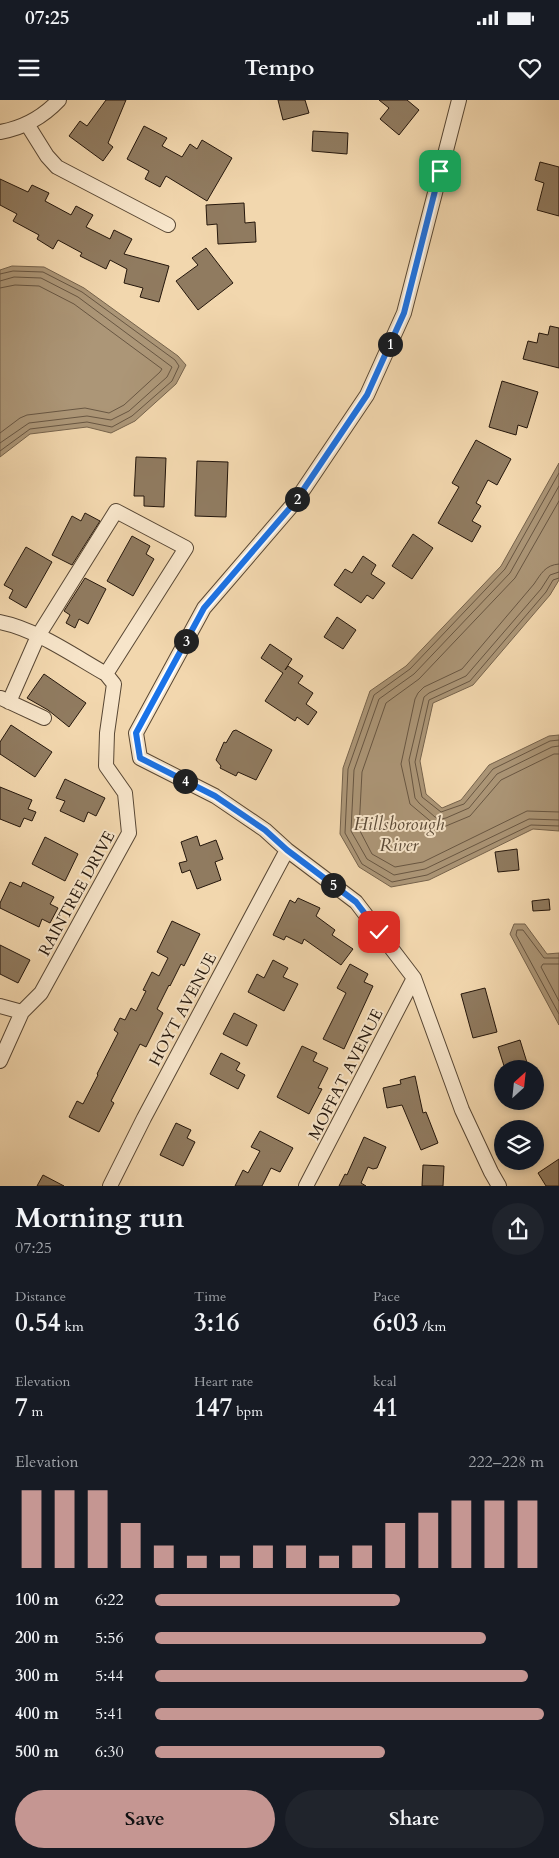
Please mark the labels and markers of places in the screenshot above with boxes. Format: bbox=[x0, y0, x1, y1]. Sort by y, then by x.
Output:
pin bbox=[419, 150, 461, 192]
pin: 1 bbox=[378, 332, 402, 356]
pin: 2 bbox=[284, 486, 310, 512]
pin: 3 bbox=[174, 628, 198, 654]
pin: 4 bbox=[172, 768, 198, 794]
pin: 5 bbox=[320, 872, 346, 898]
pin bbox=[358, 911, 400, 953]

